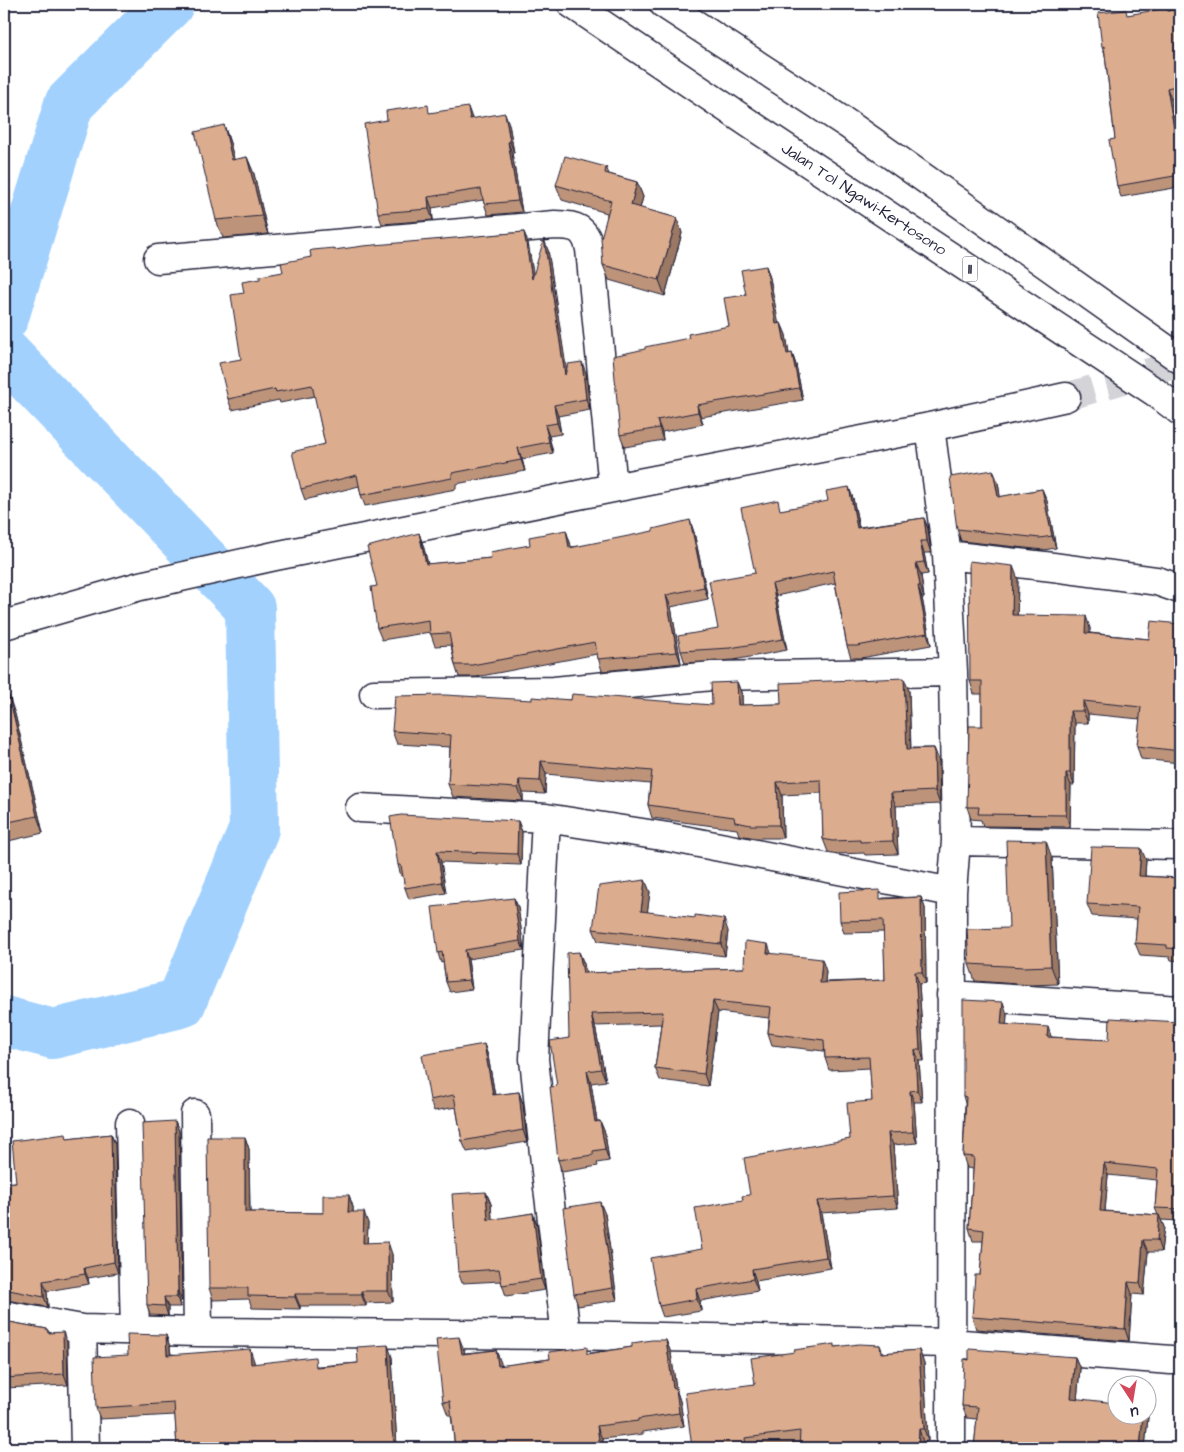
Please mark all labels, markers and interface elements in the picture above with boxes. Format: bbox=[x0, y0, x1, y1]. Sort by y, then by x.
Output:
street label: Jalan Tol Ngawi–Kertosono bbox=[777, 137, 951, 262]
road number: 11 bbox=[962, 256, 978, 282]
north arrow bbox=[1106, 1374, 1156, 1424]
text: U bbox=[1128, 1401, 1140, 1422]

